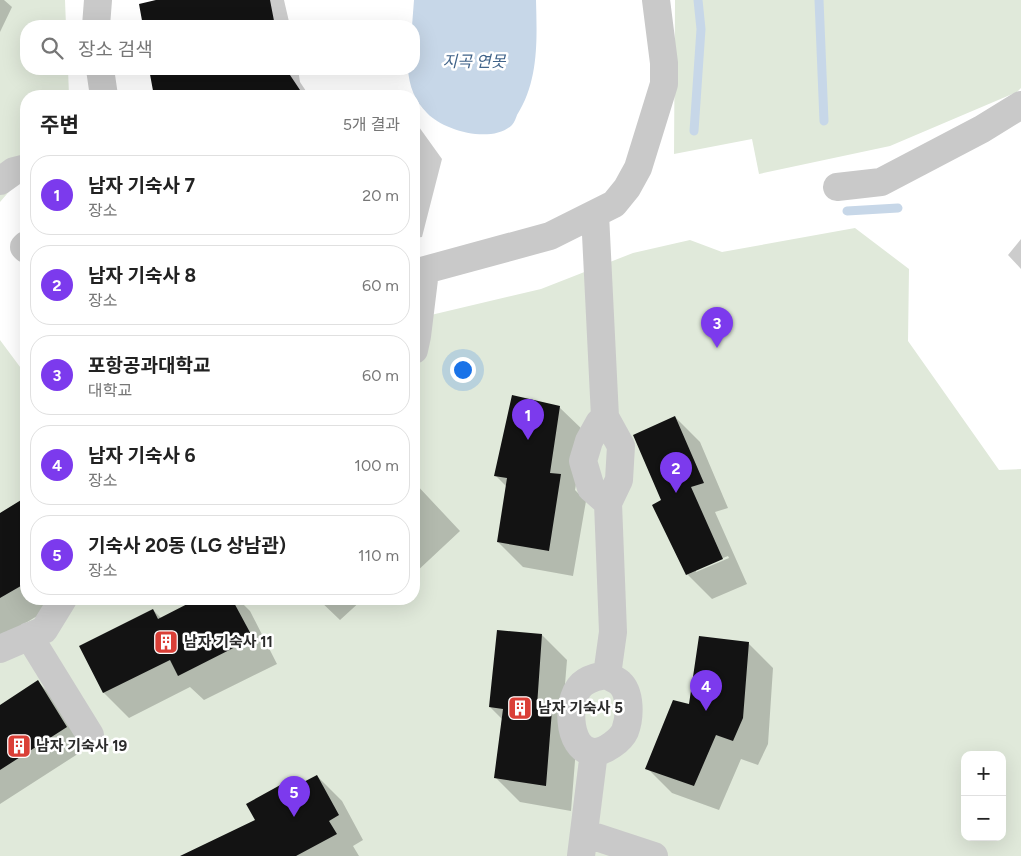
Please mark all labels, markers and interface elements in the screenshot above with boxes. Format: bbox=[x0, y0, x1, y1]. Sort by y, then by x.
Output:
search box bbox=[20, 20, 420, 75]
icon: search bbox=[38, 34, 66, 62]
text: 장소 검색 bbox=[78, 38, 153, 61]
water label: 지곡 연못 bbox=[443, 52, 507, 71]
text: 주변 bbox=[40, 112, 79, 137]
text: 5개 결과 bbox=[343, 115, 400, 134]
text: 남자 기숙사 7 bbox=[88, 174, 195, 197]
text: 1 bbox=[54, 186, 60, 205]
text: 20 m bbox=[362, 186, 399, 205]
text: 장소 bbox=[88, 201, 117, 220]
text: 남자 기숙사 8 bbox=[88, 264, 196, 287]
text: 2 bbox=[52, 276, 62, 295]
text: 60 m bbox=[362, 276, 399, 295]
text: 장소 bbox=[88, 291, 117, 310]
pin: 3 bbox=[701, 307, 733, 348]
text: 포항공과대학교 bbox=[88, 354, 210, 377]
your location bbox=[450, 357, 476, 383]
text: 3 bbox=[53, 366, 61, 385]
text: 60 m bbox=[362, 366, 399, 385]
text: 대학교 bbox=[88, 381, 132, 400]
pin: 1 bbox=[512, 399, 544, 440]
text: 남자 기숙사 6 bbox=[88, 444, 195, 467]
pin: 2 bbox=[660, 452, 692, 493]
text: 4 bbox=[52, 456, 62, 475]
text: 100 m bbox=[354, 456, 399, 475]
text: 장소 bbox=[88, 471, 117, 490]
text: 기숙사 20동 (LG 상남관) bbox=[88, 534, 286, 557]
text: 5 bbox=[52, 546, 62, 565]
text: 110 m bbox=[358, 546, 399, 565]
text: 장소 bbox=[88, 561, 117, 580]
building icon: 남자 기숙사 11 bbox=[153, 629, 179, 655]
place label: 남자 기숙사 11 bbox=[184, 633, 273, 651]
pin: 4 bbox=[690, 670, 722, 711]
building icon: 남자 기숙사 5 bbox=[507, 695, 533, 721]
place label: 남자 기숙사 5 bbox=[538, 699, 623, 717]
building icon: 남자 기숙사 19 bbox=[6, 733, 32, 759]
place label: 남자 기숙사 19 bbox=[36, 737, 127, 755]
map controls bbox=[961, 751, 1006, 841]
button: + bbox=[961, 751, 1006, 796]
pin: 5 bbox=[278, 776, 310, 817]
button: − bbox=[961, 796, 1006, 841]

